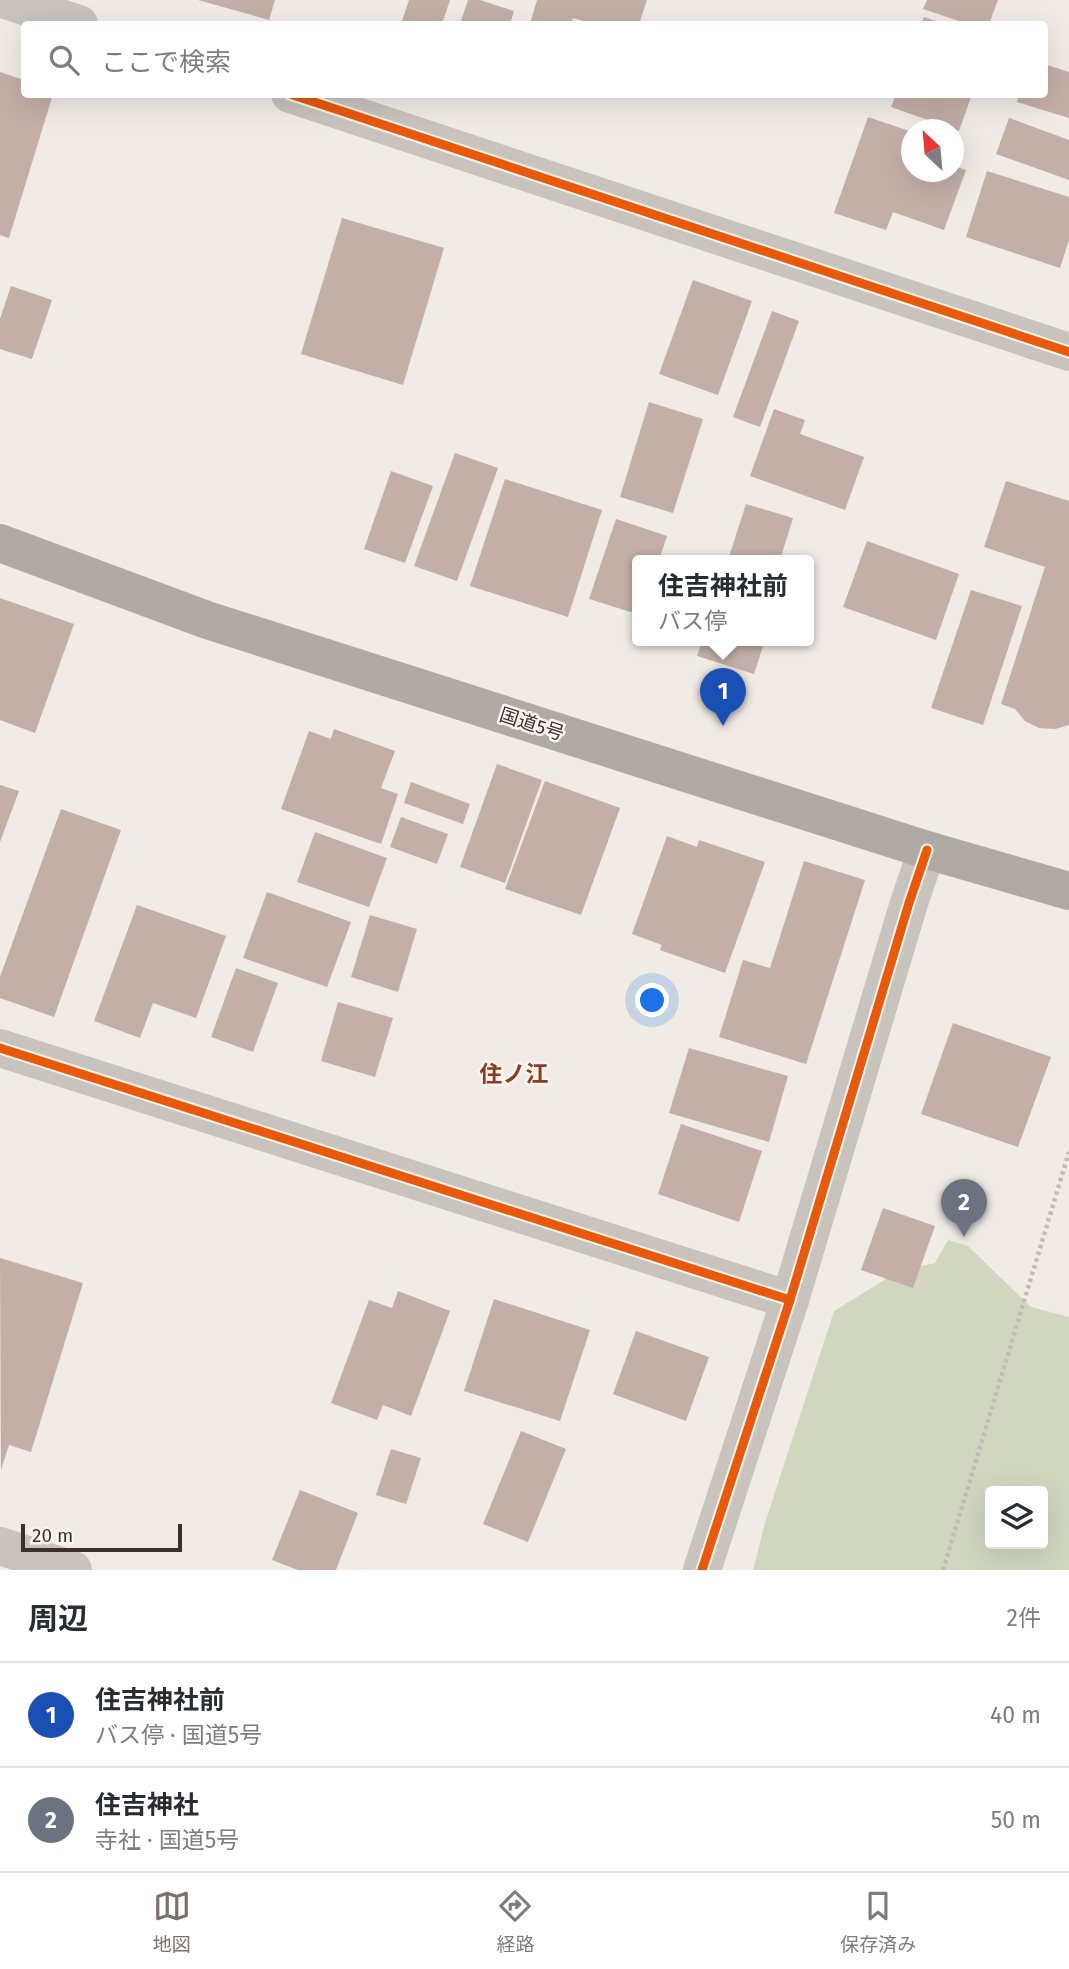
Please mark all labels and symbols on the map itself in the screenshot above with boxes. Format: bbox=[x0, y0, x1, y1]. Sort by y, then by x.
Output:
north arrow bbox=[901, 119, 964, 182]
pin: 1 bbox=[700, 668, 746, 726]
street label: 国道5号 bbox=[497, 703, 567, 745]
your location bbox=[635, 983, 669, 1017]
district label: 住ノ江 bbox=[480, 1060, 549, 1088]
pin: 2 bbox=[941, 1179, 987, 1237]
scale bar bbox=[21, 1521, 182, 1553]

